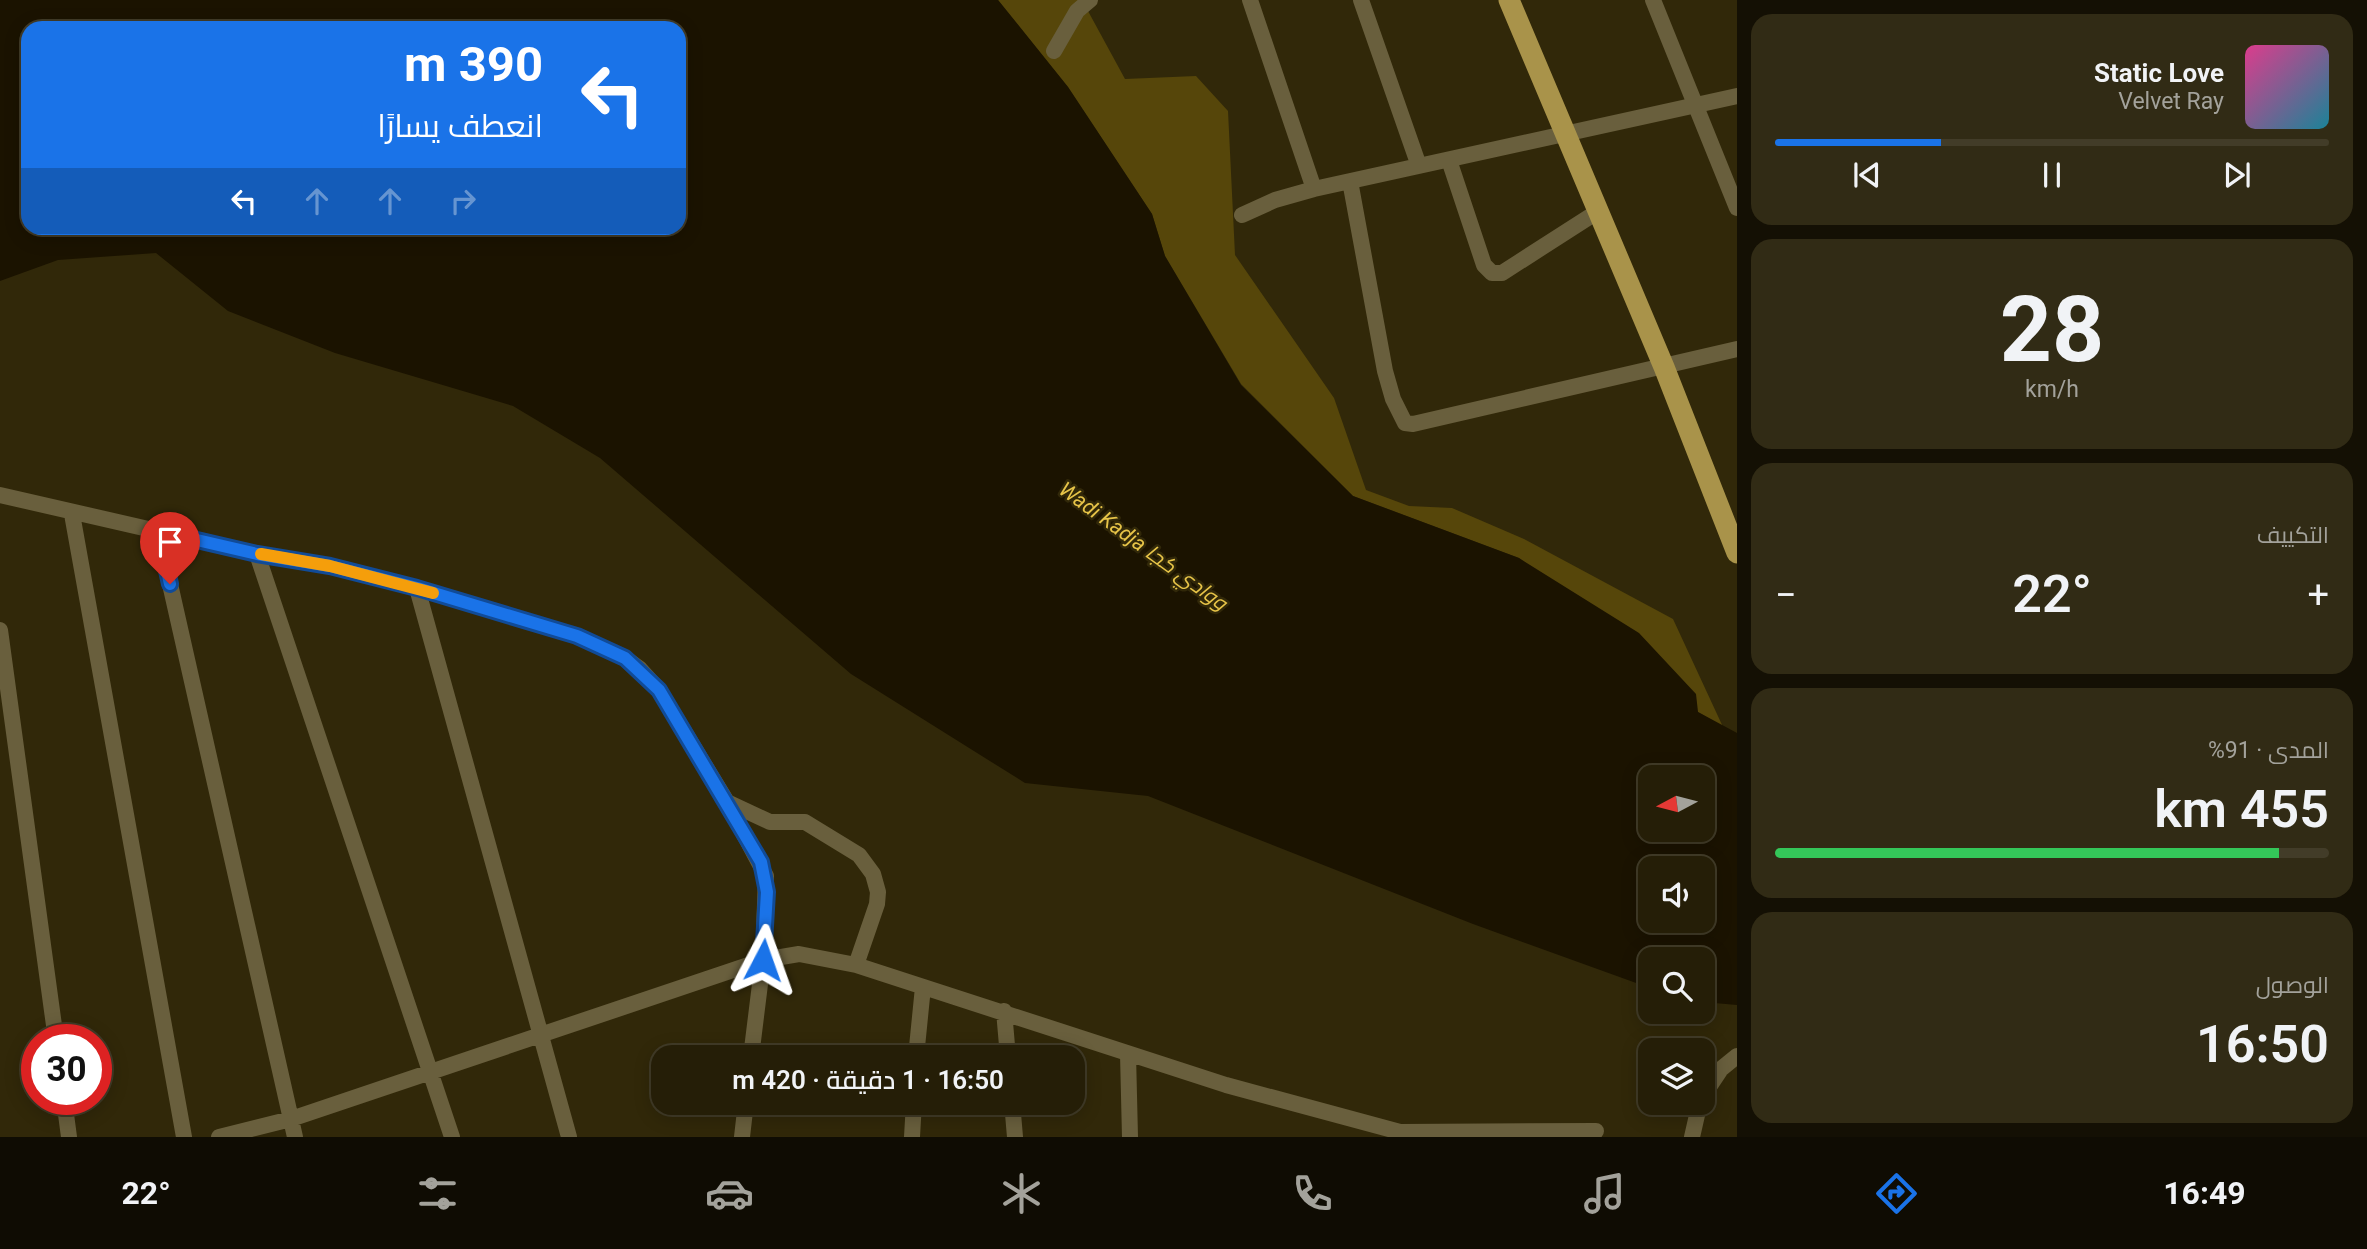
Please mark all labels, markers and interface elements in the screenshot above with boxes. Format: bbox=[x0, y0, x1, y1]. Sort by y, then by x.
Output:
text: 390 m bbox=[404, 36, 543, 93]
icon: left bbox=[567, 49, 658, 140]
text: Static Love bbox=[2094, 58, 2224, 88]
text: Velvet Ray bbox=[2118, 88, 2224, 115]
text: انعطف يسارًا bbox=[377, 107, 543, 145]
icon: previous bbox=[1848, 156, 1886, 194]
icon: pause bbox=[2033, 156, 2071, 194]
icon: next bbox=[2218, 156, 2256, 194]
icon: left bbox=[225, 182, 263, 220]
icon: ahead bbox=[298, 182, 336, 220]
icon: ahead bbox=[371, 182, 409, 220]
icon: right bbox=[444, 182, 482, 220]
text: 28 bbox=[2000, 277, 2104, 383]
text: km/h bbox=[2025, 376, 2079, 403]
water label: Wadi Kadja ووادي كجا bbox=[1051, 477, 1233, 620]
pin bbox=[140, 512, 200, 584]
text: التكييف bbox=[2257, 522, 2329, 549]
icon: arrive bbox=[151, 523, 189, 561]
text: 22° bbox=[2012, 564, 2092, 625]
text: − bbox=[1775, 573, 1797, 617]
text: + bbox=[2307, 573, 2329, 617]
text: المدى · 91% bbox=[2208, 737, 2329, 764]
north arrow bbox=[1638, 765, 1715, 842]
map controls bbox=[1638, 765, 1715, 1115]
text: 455 km bbox=[2154, 779, 2329, 840]
button: sound bbox=[1638, 856, 1715, 933]
position arrow bbox=[726, 923, 800, 997]
button: search bbox=[1638, 947, 1715, 1024]
text: الوصول bbox=[2256, 972, 2329, 999]
text: 16:50 bbox=[2196, 1014, 2329, 1075]
speed limit sign: 30 bbox=[21, 1024, 112, 1115]
button: layers bbox=[1638, 1038, 1715, 1115]
text: 16:50 · 1 دقيقة · 420 m bbox=[732, 1065, 1004, 1095]
icon: filters bbox=[413, 1169, 462, 1218]
icon: car bbox=[705, 1169, 754, 1218]
icon: climate bbox=[997, 1169, 1046, 1218]
icon: phone bbox=[1288, 1169, 1337, 1218]
icon: music bbox=[1580, 1169, 1629, 1218]
icon: directions bbox=[1872, 1169, 1921, 1218]
text: 22° bbox=[121, 1174, 171, 1212]
text: 16:49 bbox=[2163, 1174, 2246, 1212]

